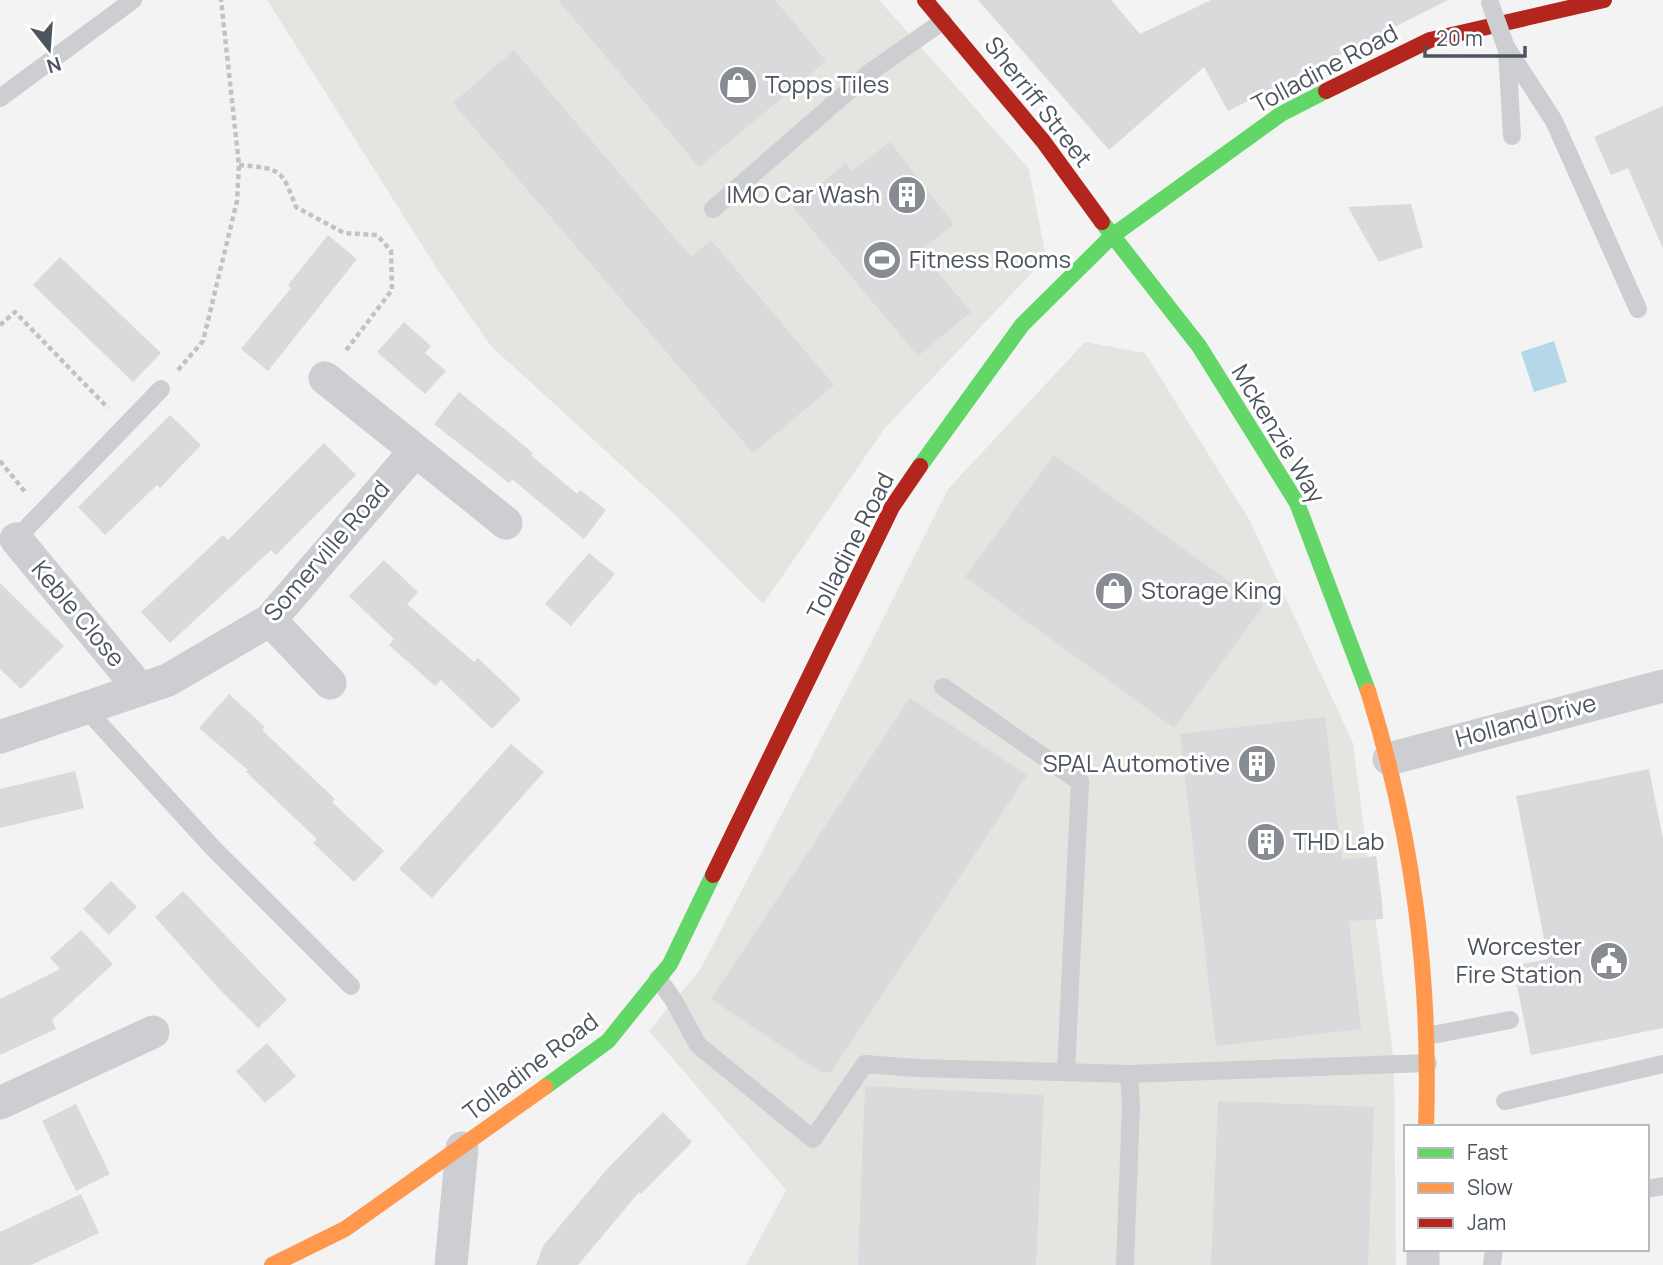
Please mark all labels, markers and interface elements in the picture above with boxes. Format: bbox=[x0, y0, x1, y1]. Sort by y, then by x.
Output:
north arrow bbox=[14, 14, 84, 84]
scale bar bbox=[1425, 14, 1525, 58]
street label: Tolladine Road bbox=[1246, 15, 1403, 120]
text: 20 m bbox=[1436, 24, 1483, 52]
street label: Sherriff Street bbox=[978, 29, 1101, 173]
text: N bbox=[44, 51, 64, 80]
shop icon: Topps Tiles bbox=[717, 64, 759, 106]
place label: Topps Tiles bbox=[765, 67, 889, 100]
building icon: IMO Car Wash bbox=[886, 174, 928, 216]
place label: IMO Car Wash bbox=[727, 177, 880, 210]
sports icon: Fitness Rooms bbox=[861, 239, 903, 281]
place label: Fitness Rooms bbox=[909, 242, 1071, 275]
street label: Mckenzie Way bbox=[1225, 358, 1334, 509]
street label: Tolladine Road bbox=[798, 466, 901, 624]
street label: Somerville Road bbox=[255, 473, 396, 628]
street label: Keble Close bbox=[25, 553, 133, 673]
shop icon: Storage King bbox=[1093, 570, 1135, 612]
place label: Storage King bbox=[1141, 573, 1282, 606]
street label: Holland Drive bbox=[1452, 685, 1600, 754]
building icon: SPAL Automotive bbox=[1236, 743, 1278, 785]
place label: SPAL Automotive bbox=[1043, 746, 1230, 779]
building icon: THD Lab bbox=[1245, 821, 1287, 863]
place label: THD Lab bbox=[1293, 824, 1384, 857]
place label: Worcester Fire Station bbox=[1456, 929, 1582, 990]
public building icon: Worcester Fire Station bbox=[1588, 940, 1630, 982]
street label: Tolladine Road bbox=[456, 1004, 604, 1127]
legend bbox=[1404, 1125, 1649, 1251]
text: Fast bbox=[1467, 1138, 1508, 1166]
text: Slow bbox=[1467, 1173, 1513, 1201]
text: Jam bbox=[1467, 1208, 1506, 1236]

